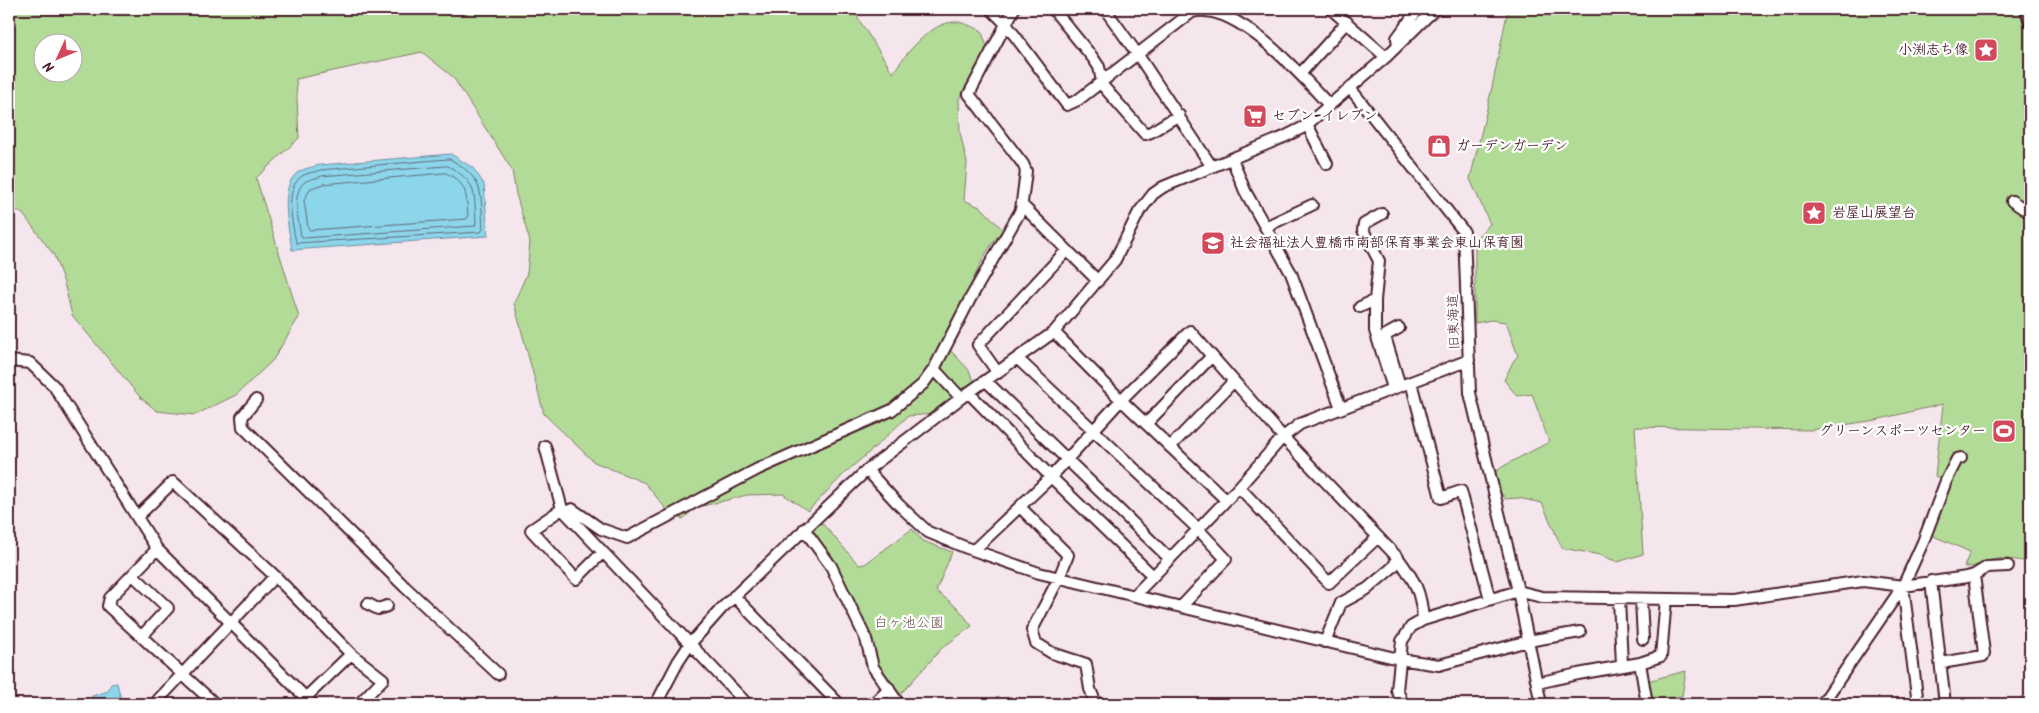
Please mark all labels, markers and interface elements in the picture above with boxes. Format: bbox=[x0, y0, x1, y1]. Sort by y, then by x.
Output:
north arrow bbox=[32, 32, 82, 82]
place icon: 小渕志ち像 bbox=[1973, 37, 1999, 63]
place label: 小渕志ち像 bbox=[1898, 39, 1968, 61]
text: N bbox=[38, 55, 60, 77]
supermarket icon: セブン-イレブン bbox=[1242, 103, 1268, 129]
place label: セブン-イレブン bbox=[1272, 105, 1377, 127]
shop icon: ガーデンガーデン bbox=[1426, 133, 1452, 159]
place label: ガーデンガーデン bbox=[1456, 135, 1568, 157]
place icon: 岩屋山展望台 bbox=[1801, 200, 1827, 226]
place label: 岩屋山展望台 bbox=[1832, 202, 1916, 224]
school or university icon: 社会福祉法人豊橋市南部保育事業会東山保育園 bbox=[1200, 230, 1226, 256]
place label: 社会福祉法人豊橋市南部保育事業会東山保育園 bbox=[1230, 232, 1524, 254]
street label: 旧東海道 bbox=[1442, 294, 1466, 350]
sports icon: グリーンスポーツセンター bbox=[1991, 418, 2017, 444]
place label: グリーンスポーツセンター bbox=[1819, 420, 1986, 442]
park label: 白ヶ池公園 bbox=[874, 612, 944, 634]

